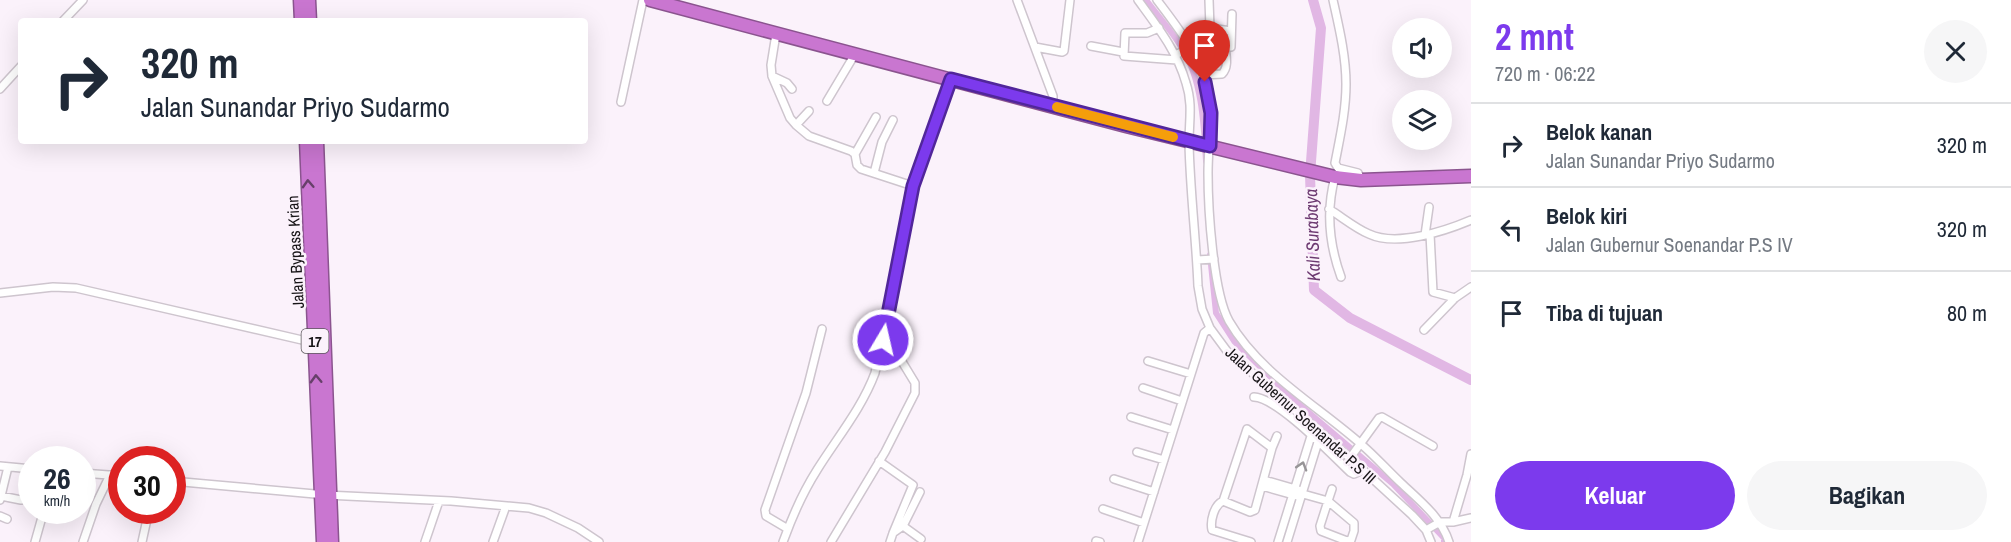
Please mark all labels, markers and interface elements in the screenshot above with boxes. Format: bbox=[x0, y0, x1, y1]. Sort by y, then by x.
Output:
text: 2 mnt bbox=[1495, 13, 1574, 61]
map controls bbox=[1392, 18, 1452, 150]
button: sound bbox=[1392, 18, 1452, 78]
pin bbox=[1179, 20, 1230, 82]
button: close bbox=[1924, 20, 1987, 83]
icon: arrive bbox=[1188, 29, 1221, 62]
text: 320 m bbox=[141, 35, 239, 91]
icon: right bbox=[42, 42, 120, 120]
text: 720 m · 06:22 bbox=[1495, 60, 1595, 87]
text: Jalan Sunandar Priyo Sudarmo bbox=[141, 89, 450, 125]
button: layers bbox=[1392, 90, 1452, 150]
text: Belok kanan bbox=[1546, 117, 1652, 147]
icon: right bbox=[1495, 129, 1528, 162]
text: 320 m bbox=[1937, 130, 1987, 160]
text: Jalan Sunandar Priyo Sudarmo bbox=[1546, 147, 1775, 174]
one-way arrow bbox=[302, 179, 315, 188]
water label: Kali Surabaya bbox=[1298, 188, 1326, 282]
street label: Jalan Bypass Krian bbox=[281, 195, 309, 309]
text: Belok kiri bbox=[1546, 201, 1627, 231]
icon: left bbox=[1495, 213, 1528, 246]
text: 320 m bbox=[1937, 214, 1987, 244]
text: Jalan Gubernur Soenandar P.S IV bbox=[1546, 231, 1793, 258]
icon: arrive bbox=[1495, 297, 1528, 330]
text: Tiba di tujuan bbox=[1546, 298, 1663, 328]
text: 80 m bbox=[1947, 298, 1987, 328]
position arrow bbox=[851, 308, 915, 372]
road number: 17 bbox=[302, 329, 328, 353]
street label: Jalan Gubernur Soenandar P.S III bbox=[1221, 341, 1381, 489]
one-way arrow bbox=[310, 374, 323, 383]
speed limit sign: 30 bbox=[108, 446, 186, 524]
text: 26 bbox=[43, 458, 71, 498]
one-way arrow bbox=[1295, 461, 1307, 472]
button: Keluar bbox=[1495, 461, 1735, 530]
button: Bagikan bbox=[1747, 461, 1987, 530]
text: km/h bbox=[44, 490, 70, 511]

